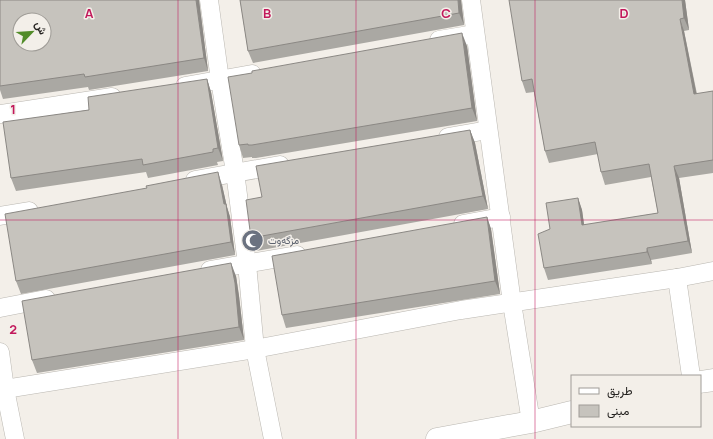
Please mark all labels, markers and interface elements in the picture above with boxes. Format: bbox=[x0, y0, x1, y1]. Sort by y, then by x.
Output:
text: A bbox=[85, 4, 94, 22]
text: B bbox=[263, 4, 271, 22]
text: C bbox=[441, 4, 451, 22]
text: D bbox=[619, 4, 629, 22]
north arrow bbox=[12, 12, 52, 52]
text: ش bbox=[32, 18, 51, 37]
text: 1 bbox=[10, 100, 16, 118]
mosque icon: مزگەوت bbox=[239, 227, 265, 253]
place label: مزگەوت bbox=[268, 233, 299, 247]
text: 2 bbox=[9, 320, 17, 338]
legend bbox=[571, 375, 701, 427]
text: طريق bbox=[607, 382, 633, 399]
text: مبنى bbox=[607, 402, 629, 419]

